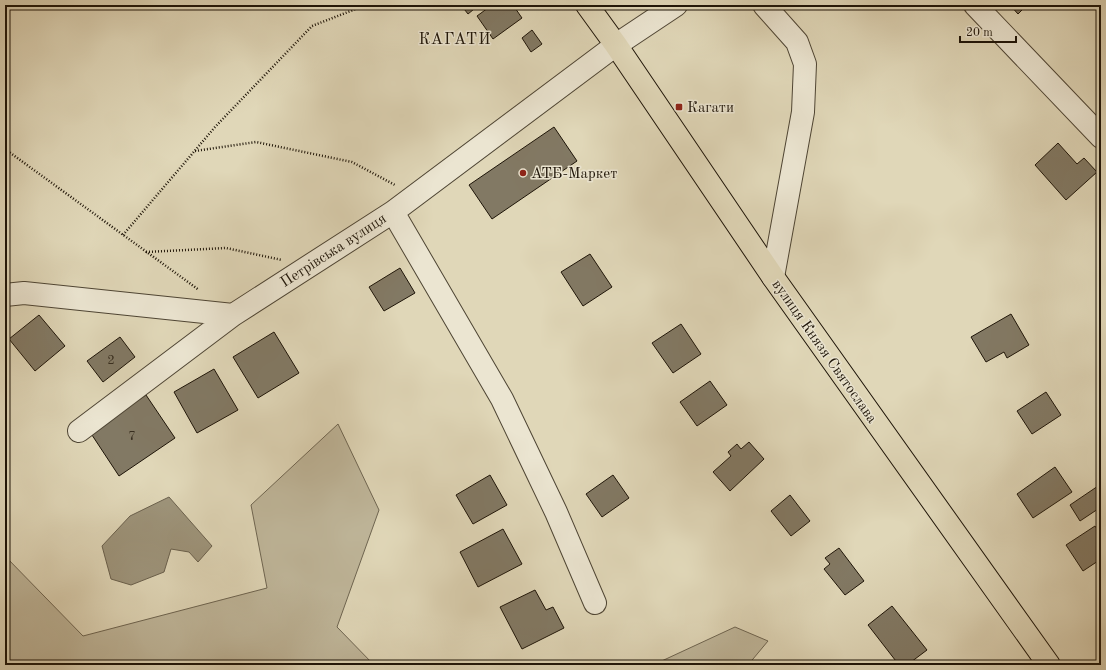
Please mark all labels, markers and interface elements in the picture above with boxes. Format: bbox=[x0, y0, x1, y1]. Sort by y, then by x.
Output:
scale bar bbox=[960, 18, 1016, 44]
text: 20 m bbox=[966, 27, 993, 39]
district label: КАГАТИ bbox=[418, 32, 492, 48]
place label: Кагати bbox=[687, 101, 734, 116]
marker: Кагати bbox=[674, 102, 684, 112]
place label: АТБ-Маркет bbox=[531, 167, 617, 182]
marker: АТБ-Маркет bbox=[518, 168, 528, 178]
street label: Петрівська вулиця bbox=[278, 211, 390, 291]
street label: вулиця Князя Святослава bbox=[768, 277, 879, 427]
house number: 2 bbox=[107, 354, 115, 367]
house number: 7 bbox=[128, 430, 136, 443]

